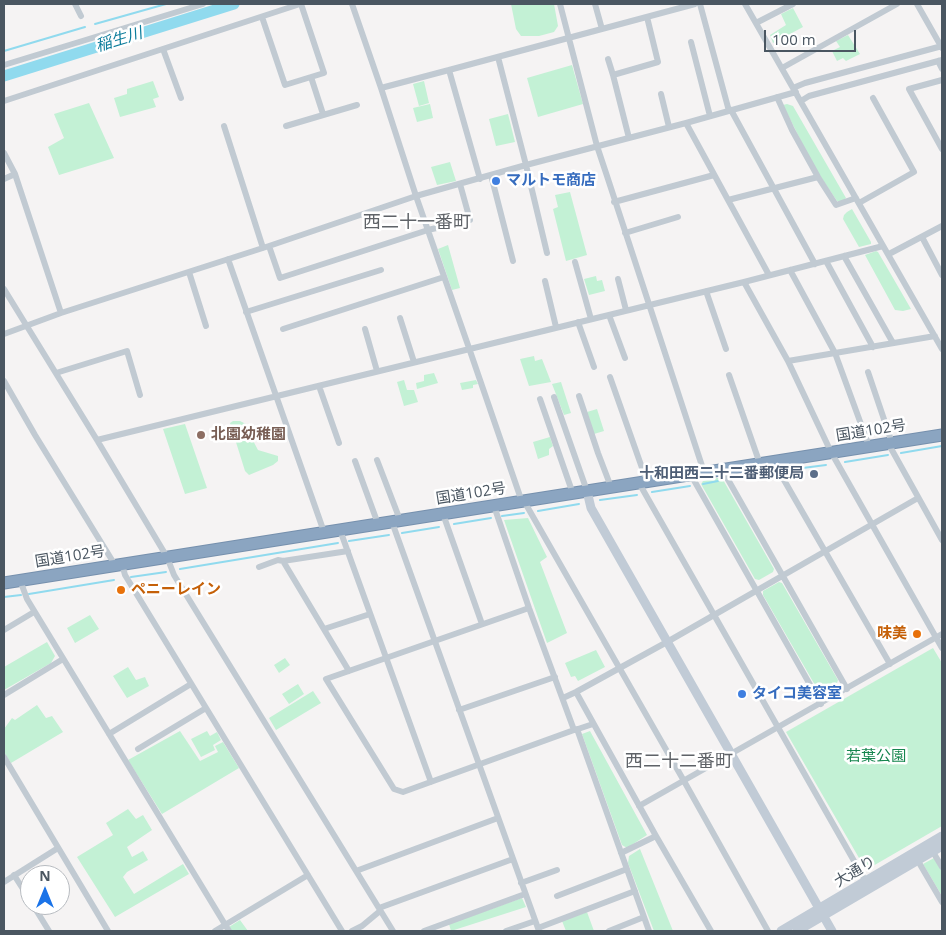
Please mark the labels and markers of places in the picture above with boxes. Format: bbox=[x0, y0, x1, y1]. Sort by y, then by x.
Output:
place label: マルトモ商店 bbox=[506, 172, 596, 190]
marker: マルトモ商店 bbox=[490, 175, 502, 187]
place label: 北園幼稚園 bbox=[211, 426, 286, 444]
marker: 北園幼稚園 bbox=[195, 429, 207, 441]
place label: 十和田西二十二番郵便局 bbox=[639, 465, 804, 483]
marker: 十和田西二十二番郵便局 bbox=[808, 468, 820, 480]
place label: ペニーレイン bbox=[131, 581, 221, 599]
marker: ペニーレイン bbox=[115, 584, 127, 596]
place label: 味美 bbox=[877, 625, 907, 643]
marker: 味美 bbox=[911, 628, 923, 640]
place label: タイコ美容室 bbox=[752, 685, 842, 703]
marker: タイコ美容室 bbox=[736, 688, 748, 700]

